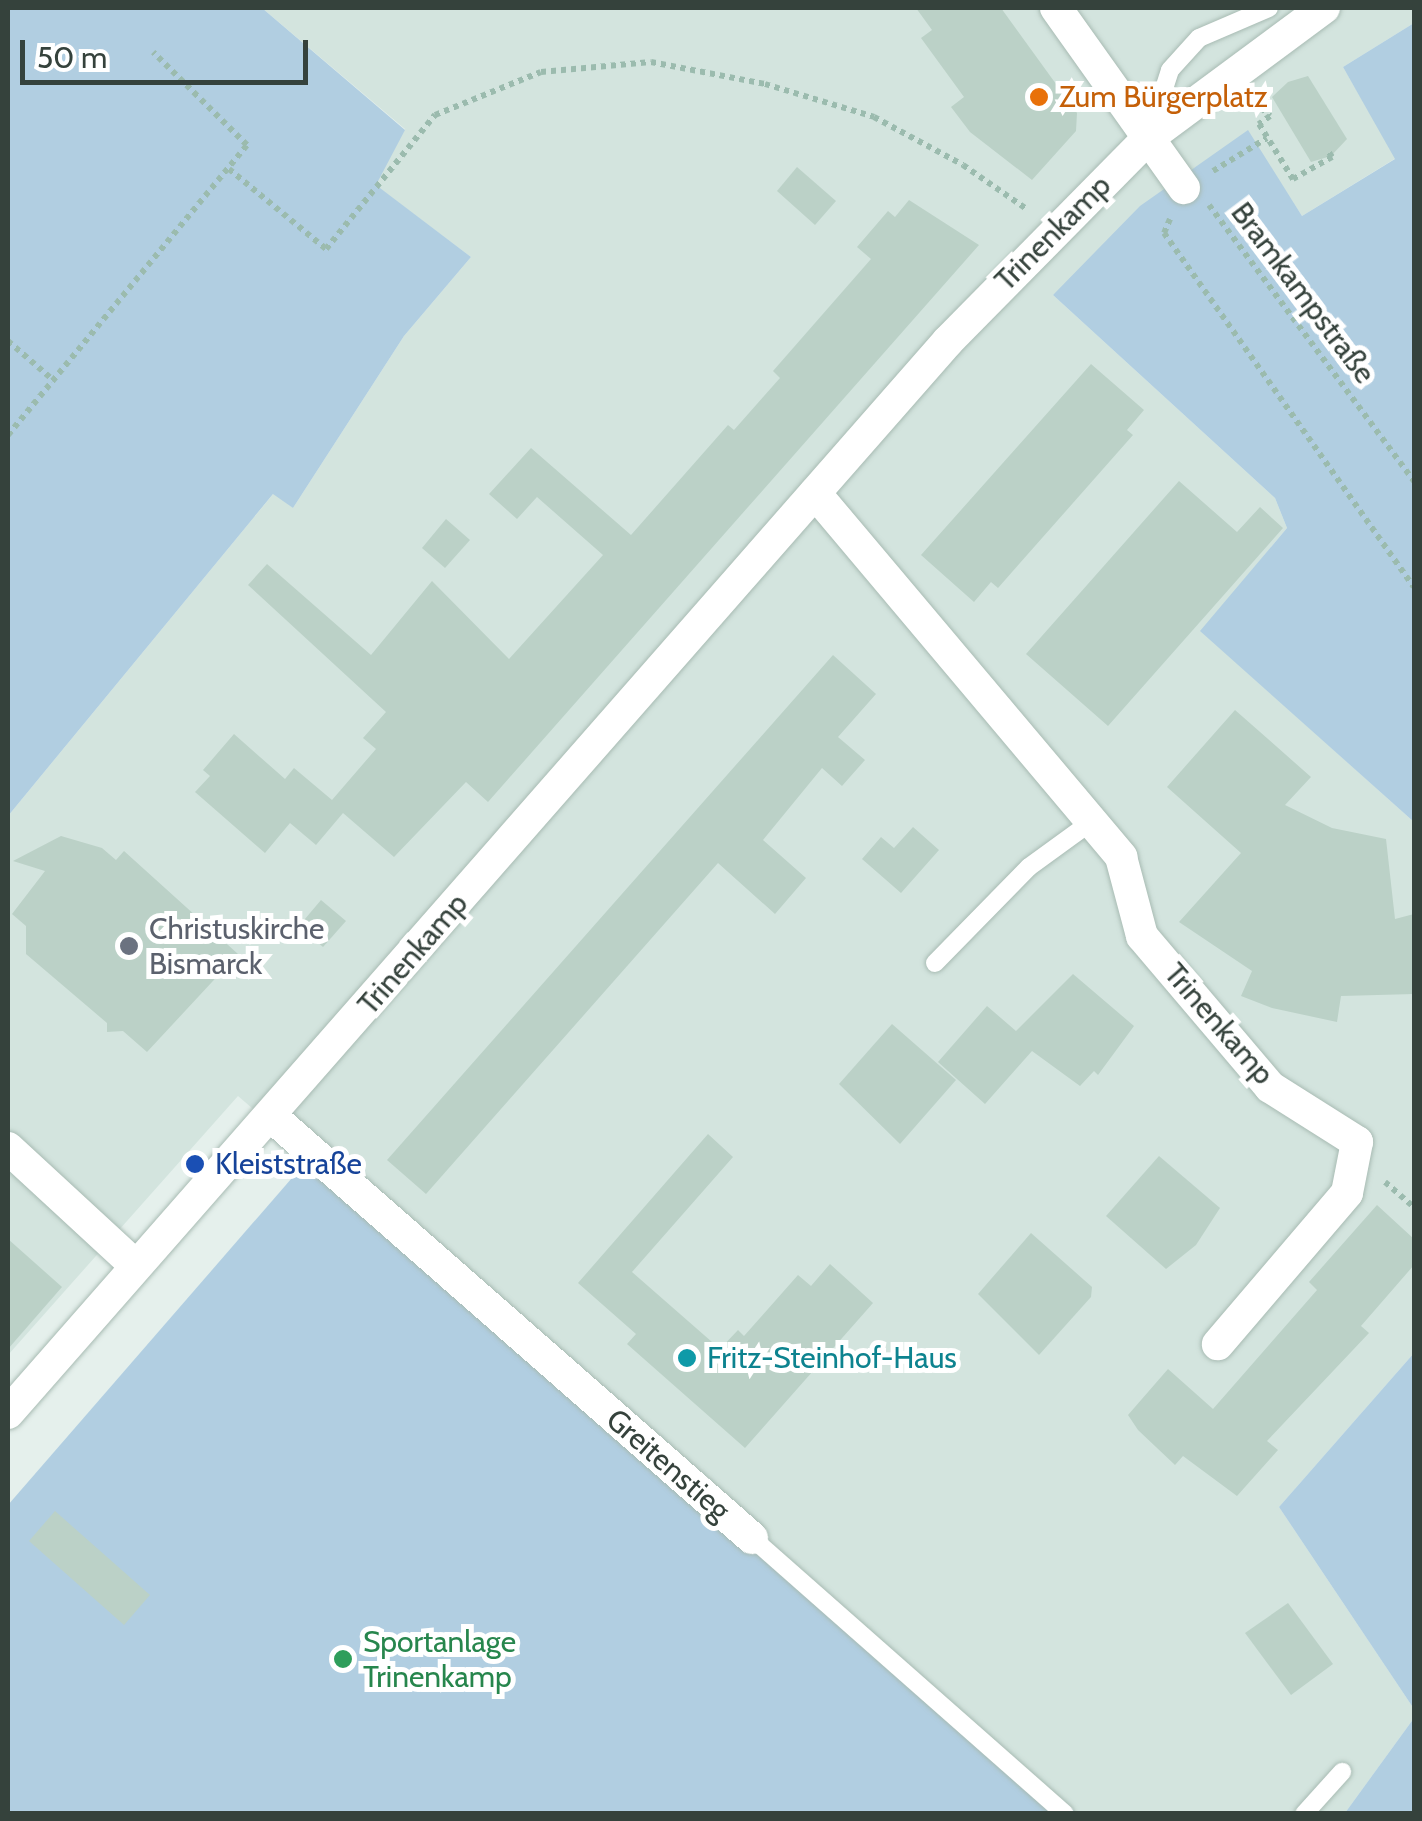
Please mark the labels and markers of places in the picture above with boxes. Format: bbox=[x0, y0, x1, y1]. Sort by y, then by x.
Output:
place label: Zum Bürgerplatz bbox=[1059, 79, 1268, 115]
marker: Zum Bürgerplatz bbox=[1028, 86, 1050, 108]
place label: Christuskirche Bismarck bbox=[149, 911, 324, 982]
marker: Christuskirche Bismarck bbox=[118, 935, 140, 957]
place label: Kleiststraße bbox=[215, 1146, 362, 1182]
marker: Kleiststraße bbox=[184, 1153, 206, 1175]
place label: Fritz-Steinhof-Haus bbox=[707, 1340, 957, 1376]
marker: Fritz-Steinhof-Haus bbox=[676, 1347, 698, 1369]
place label: Sportanlage Trinenkamp bbox=[363, 1624, 516, 1694]
marker: Sportanlage Trinenkamp bbox=[332, 1648, 354, 1670]

